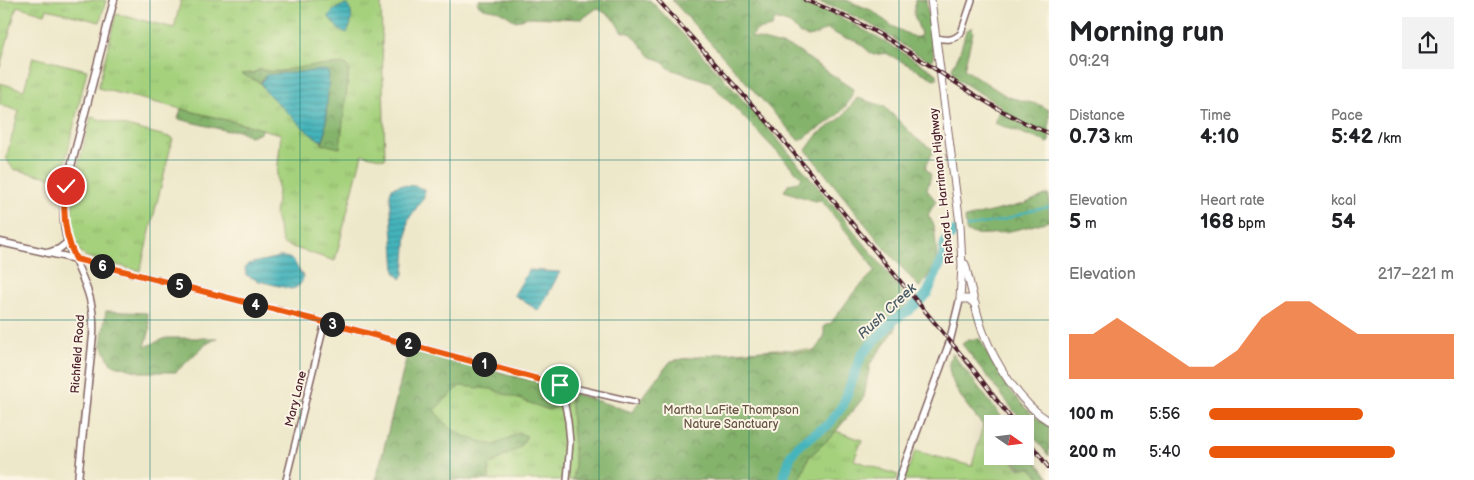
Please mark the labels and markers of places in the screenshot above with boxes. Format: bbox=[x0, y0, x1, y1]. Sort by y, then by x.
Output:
pin bbox=[45, 165, 87, 207]
pin: 6 bbox=[90, 254, 114, 278]
pin: 5 bbox=[166, 272, 192, 298]
pin: 4 bbox=[242, 292, 268, 318]
pin: 3 bbox=[320, 312, 344, 336]
pin: 2 bbox=[396, 332, 420, 356]
pin: 1 bbox=[472, 352, 496, 376]
pin bbox=[539, 364, 581, 406]

